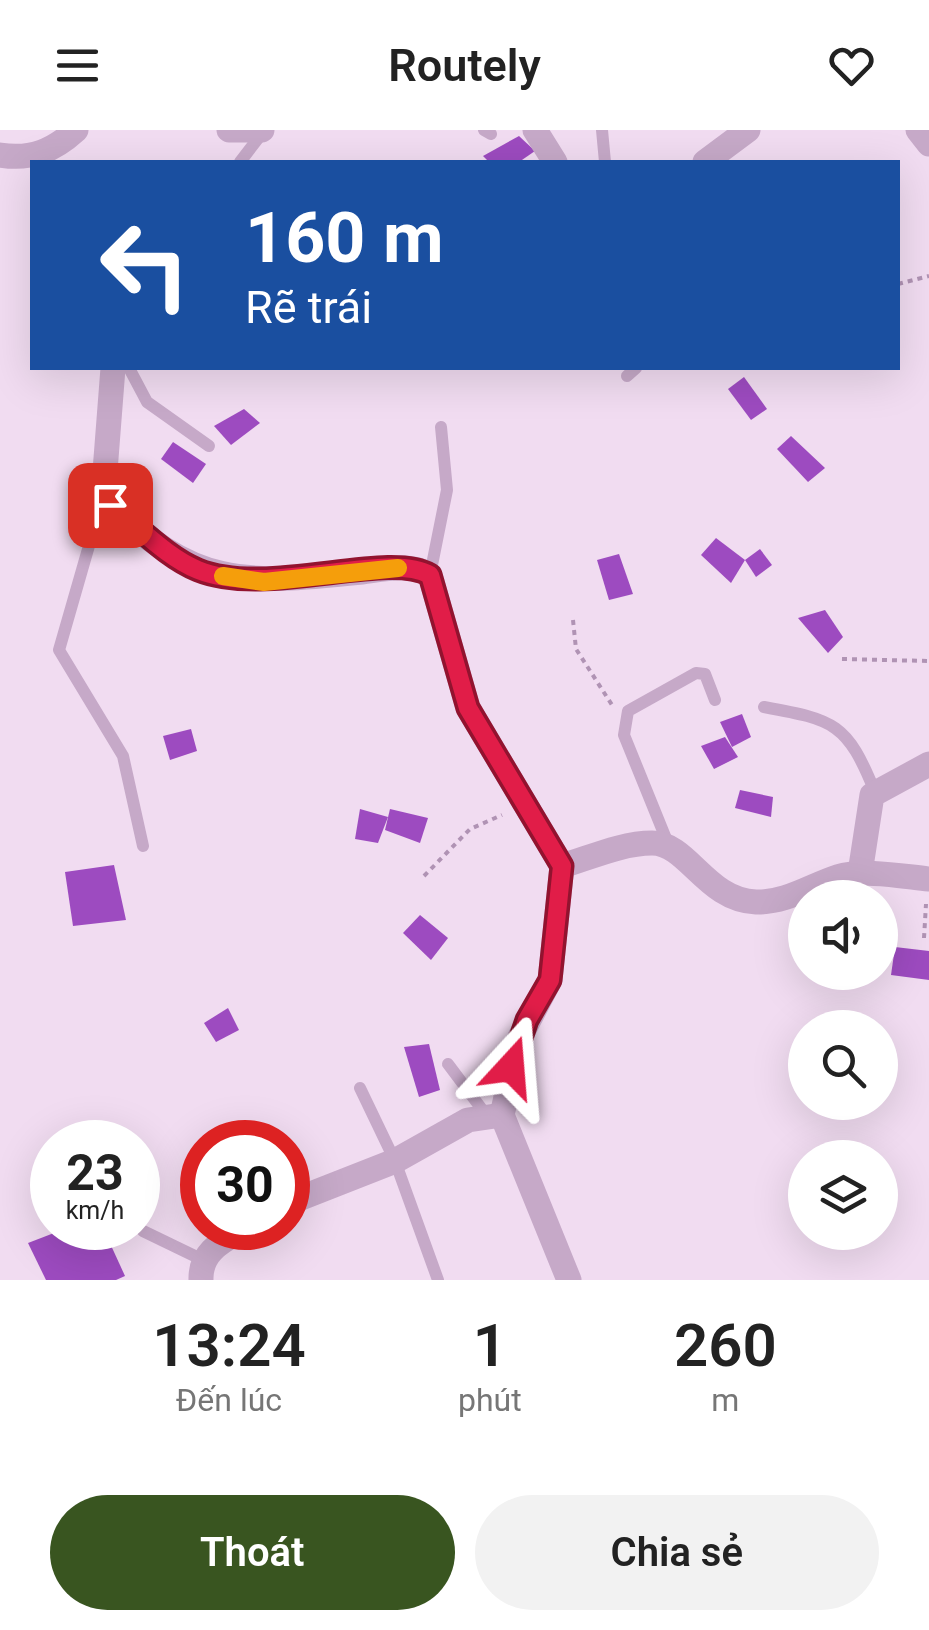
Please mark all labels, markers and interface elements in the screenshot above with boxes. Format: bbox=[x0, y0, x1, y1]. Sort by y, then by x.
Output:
icon: menu bbox=[50, 38, 105, 93]
icon: heart bbox=[824, 38, 879, 93]
text: Routely bbox=[388, 39, 541, 92]
text: 160 m bbox=[245, 197, 444, 279]
icon: left bbox=[80, 200, 210, 330]
text: Rẽ trái bbox=[245, 281, 372, 334]
pin bbox=[68, 463, 153, 548]
icon: arrive bbox=[83, 478, 138, 533]
map controls bbox=[788, 880, 898, 1250]
button: sound bbox=[788, 880, 898, 990]
button: search bbox=[788, 1010, 898, 1120]
position arrow bbox=[459, 1015, 563, 1119]
speed limit sign: 30 bbox=[180, 1120, 310, 1250]
button: layers bbox=[788, 1140, 898, 1250]
text: 23 bbox=[66, 1144, 124, 1202]
text: km/h bbox=[66, 1196, 124, 1225]
text: 13:24 bbox=[152, 1310, 306, 1381]
text: 1 bbox=[473, 1310, 507, 1381]
text: 260 bbox=[674, 1310, 777, 1381]
text: Đến lúc bbox=[176, 1381, 282, 1419]
text: phút bbox=[458, 1381, 522, 1419]
text: m bbox=[711, 1381, 739, 1419]
button: Thoát bbox=[50, 1495, 455, 1610]
button: Chia sẻ bbox=[475, 1495, 879, 1610]

